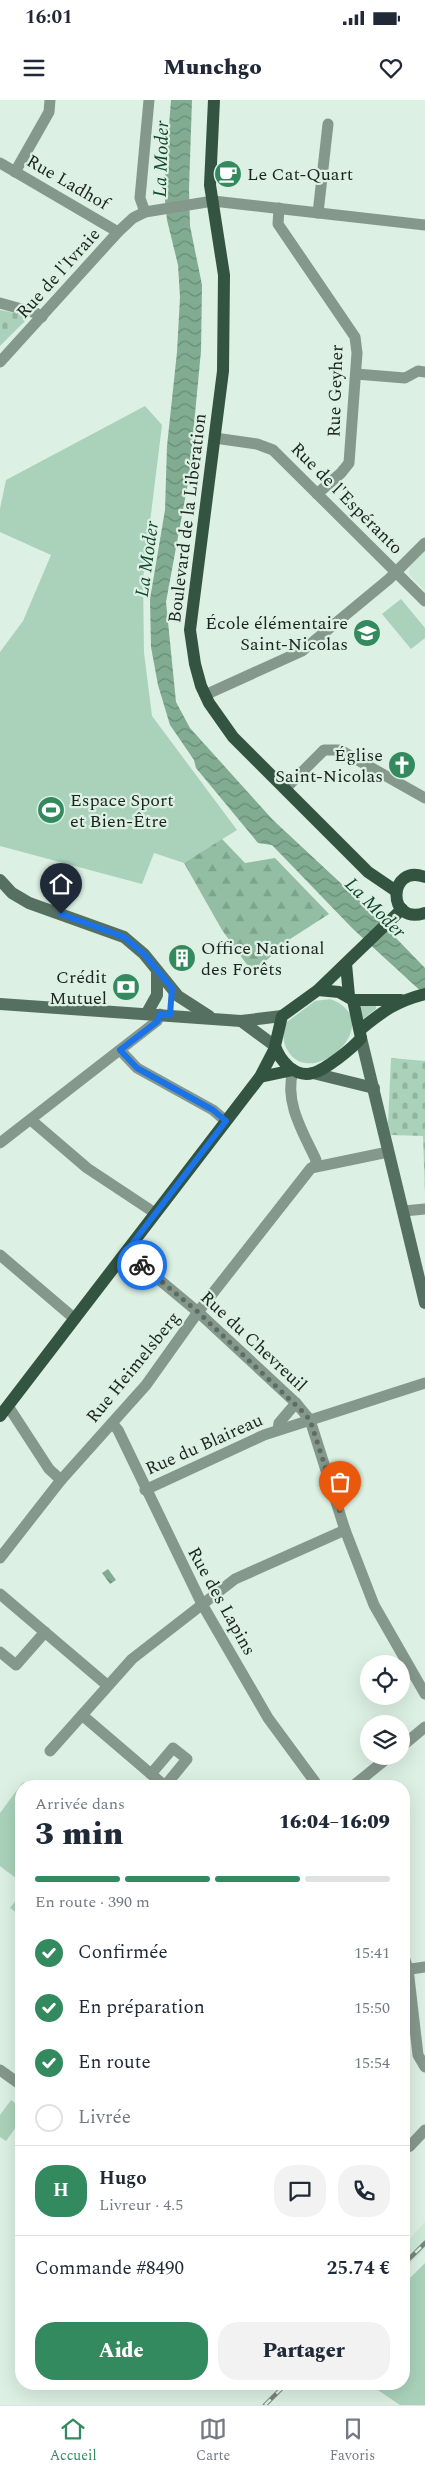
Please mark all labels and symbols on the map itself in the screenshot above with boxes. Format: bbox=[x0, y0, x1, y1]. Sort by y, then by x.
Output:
water label: La Moder bbox=[146, 120, 177, 198]
street label: Rue Ladhof bbox=[21, 148, 116, 218]
cafe icon: Le Cat-Quart bbox=[213, 159, 243, 189]
place label: Le Cat-Quart bbox=[247, 161, 353, 188]
street label: Rue de l'Ivraie bbox=[10, 222, 107, 325]
street label: Rue Geyher bbox=[320, 344, 351, 438]
street label: Boulevard de la Libération bbox=[161, 412, 214, 624]
street label: Rue de l'Espéranto bbox=[284, 436, 409, 561]
water label: La Moder bbox=[128, 519, 167, 599]
place label: École élémentaire Saint-Nicolas bbox=[205, 610, 348, 658]
school or university icon: École élémentaire Saint-Nicolas bbox=[352, 618, 382, 648]
place label: Église Saint-Nicolas bbox=[275, 742, 383, 790]
church icon: Église Saint-Nicolas bbox=[387, 750, 417, 780]
place label: Espace Sport et Bien-Être bbox=[70, 787, 174, 835]
sports icon: Espace Sport et Bien-Être bbox=[36, 795, 66, 825]
pin bbox=[40, 863, 82, 914]
water label: La Moder bbox=[338, 871, 413, 946]
place label: Office National des Forêts bbox=[201, 935, 325, 983]
building icon: Office National des Forêts bbox=[167, 943, 197, 973]
place label: Crédit Mutuel bbox=[49, 964, 107, 1012]
bank icon: Crédit Mutuel bbox=[111, 972, 141, 1002]
courier bbox=[117, 1240, 167, 1290]
street label: Rue du Chevreuil bbox=[194, 1285, 313, 1398]
street label: Rue Heimelsberg bbox=[80, 1306, 187, 1429]
street label: Rue du Blaireau bbox=[141, 1406, 267, 1482]
pin bbox=[319, 1461, 361, 1512]
street label: Rue des Lapins bbox=[181, 1542, 263, 1660]

